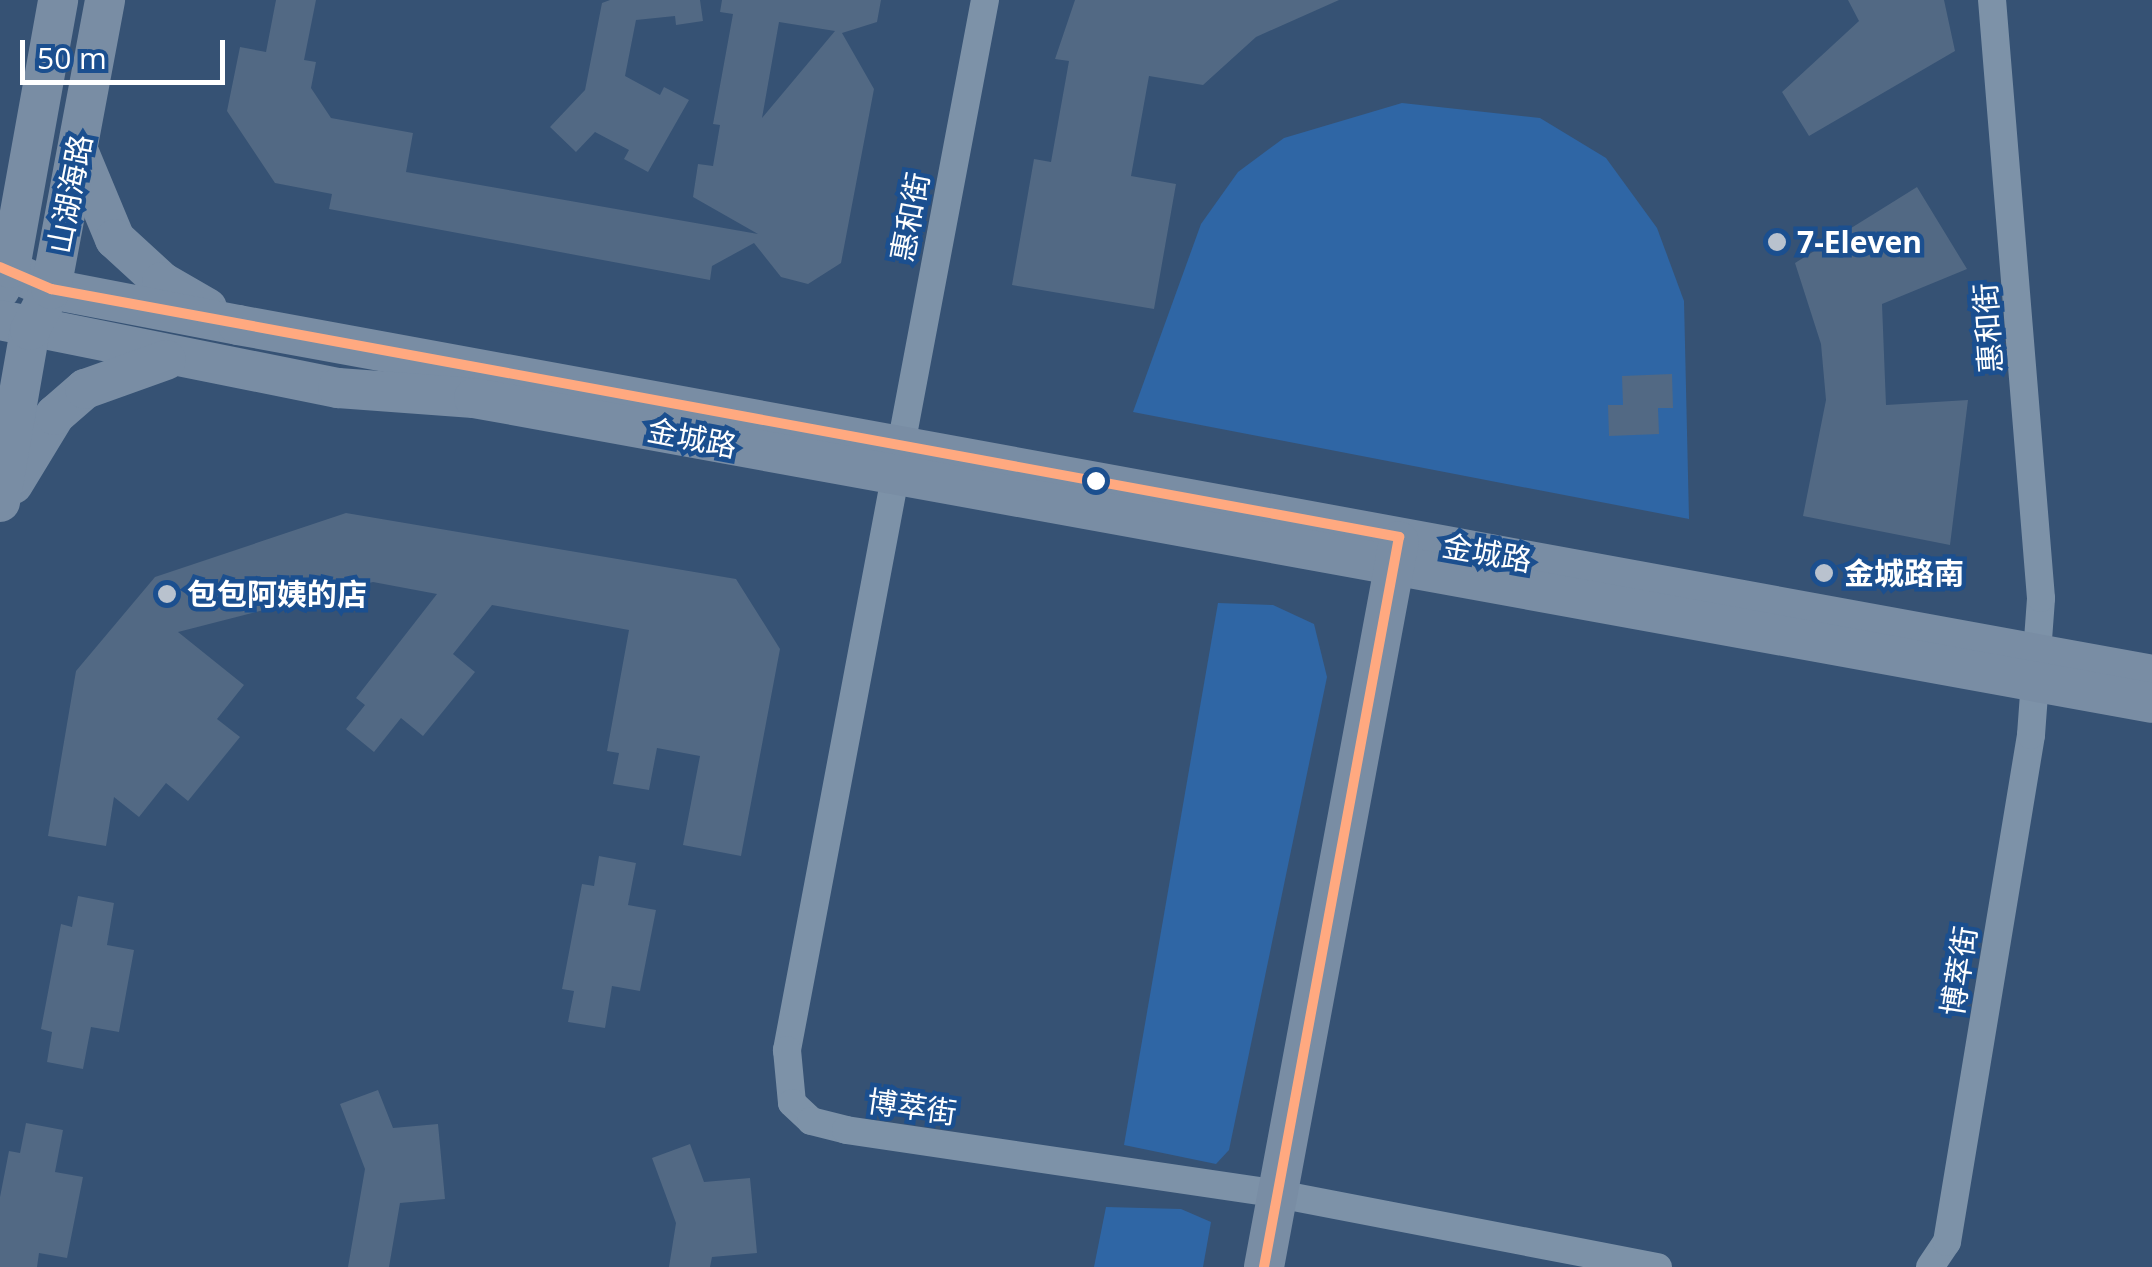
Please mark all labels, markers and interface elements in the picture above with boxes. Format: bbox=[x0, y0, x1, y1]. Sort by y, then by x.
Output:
scale bar bbox=[25, 20, 230, 82]
text: 50 m bbox=[37, 37, 107, 78]
street label: 山湖海路 bbox=[41, 132, 99, 256]
street label: 惠和街 bbox=[884, 169, 936, 265]
place label: 7-Eleven bbox=[1797, 224, 1922, 260]
marker: 7-Eleven bbox=[1766, 231, 1788, 253]
street label: 惠和街 bbox=[1967, 282, 2009, 374]
street label: 金城路 bbox=[644, 412, 740, 464]
unlabelled marker bbox=[1086, 471, 1106, 491]
street label: 金城路 bbox=[1440, 527, 1534, 579]
place label: 金城路南 bbox=[1844, 555, 1964, 591]
marker: 金城路南 bbox=[1813, 562, 1835, 584]
place label: 包包阿姨的店 bbox=[187, 576, 367, 612]
marker: 包包阿姨的店 bbox=[156, 583, 178, 605]
street label: 博萃街 bbox=[1934, 924, 1984, 1018]
street label: 博萃街 bbox=[865, 1083, 959, 1131]

